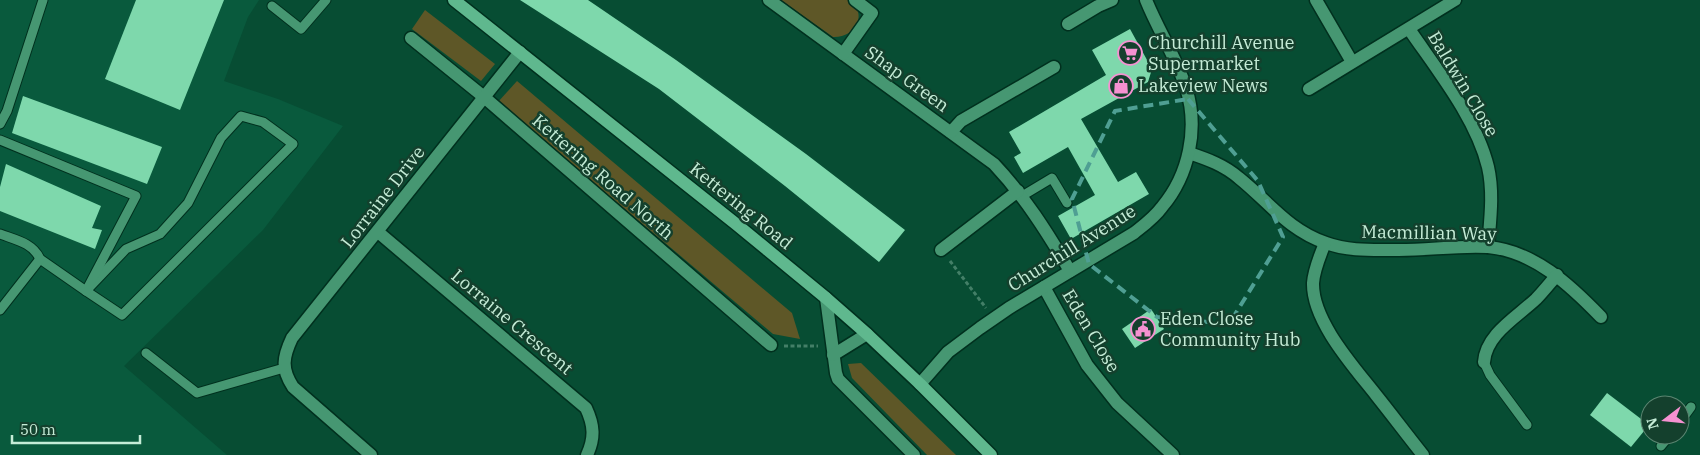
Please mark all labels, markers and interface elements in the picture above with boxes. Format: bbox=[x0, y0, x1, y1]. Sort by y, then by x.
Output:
street label: Baldwin Close bbox=[1423, 27, 1504, 141]
place label: Churchill Avenue Supermarket bbox=[1148, 31, 1294, 75]
street label: Shap Green bbox=[861, 40, 954, 117]
supermarket icon: Churchill Avenue Supermarket bbox=[1117, 40, 1143, 66]
shop icon: Lakeview News bbox=[1108, 73, 1134, 99]
place label: Lakeview News bbox=[1138, 74, 1268, 97]
street label: Kettering Road North bbox=[528, 109, 679, 244]
street label: Lorraine Drive bbox=[336, 141, 430, 252]
street label: Kettering Road bbox=[685, 157, 798, 254]
street label: Churchill Avenue bbox=[1004, 199, 1140, 296]
street label: Macmillian Way bbox=[1361, 220, 1497, 245]
street label: Lorraine Crescent bbox=[447, 264, 578, 379]
street label: Eden Close bbox=[1058, 285, 1125, 377]
place label: Eden Close Community Hub bbox=[1160, 307, 1301, 351]
public building icon: Eden Close Community Hub bbox=[1130, 316, 1156, 342]
north arrow bbox=[1640, 395, 1690, 445]
scale bar bbox=[12, 412, 140, 444]
text: N bbox=[1642, 416, 1663, 431]
text: 50 m bbox=[20, 420, 56, 439]

